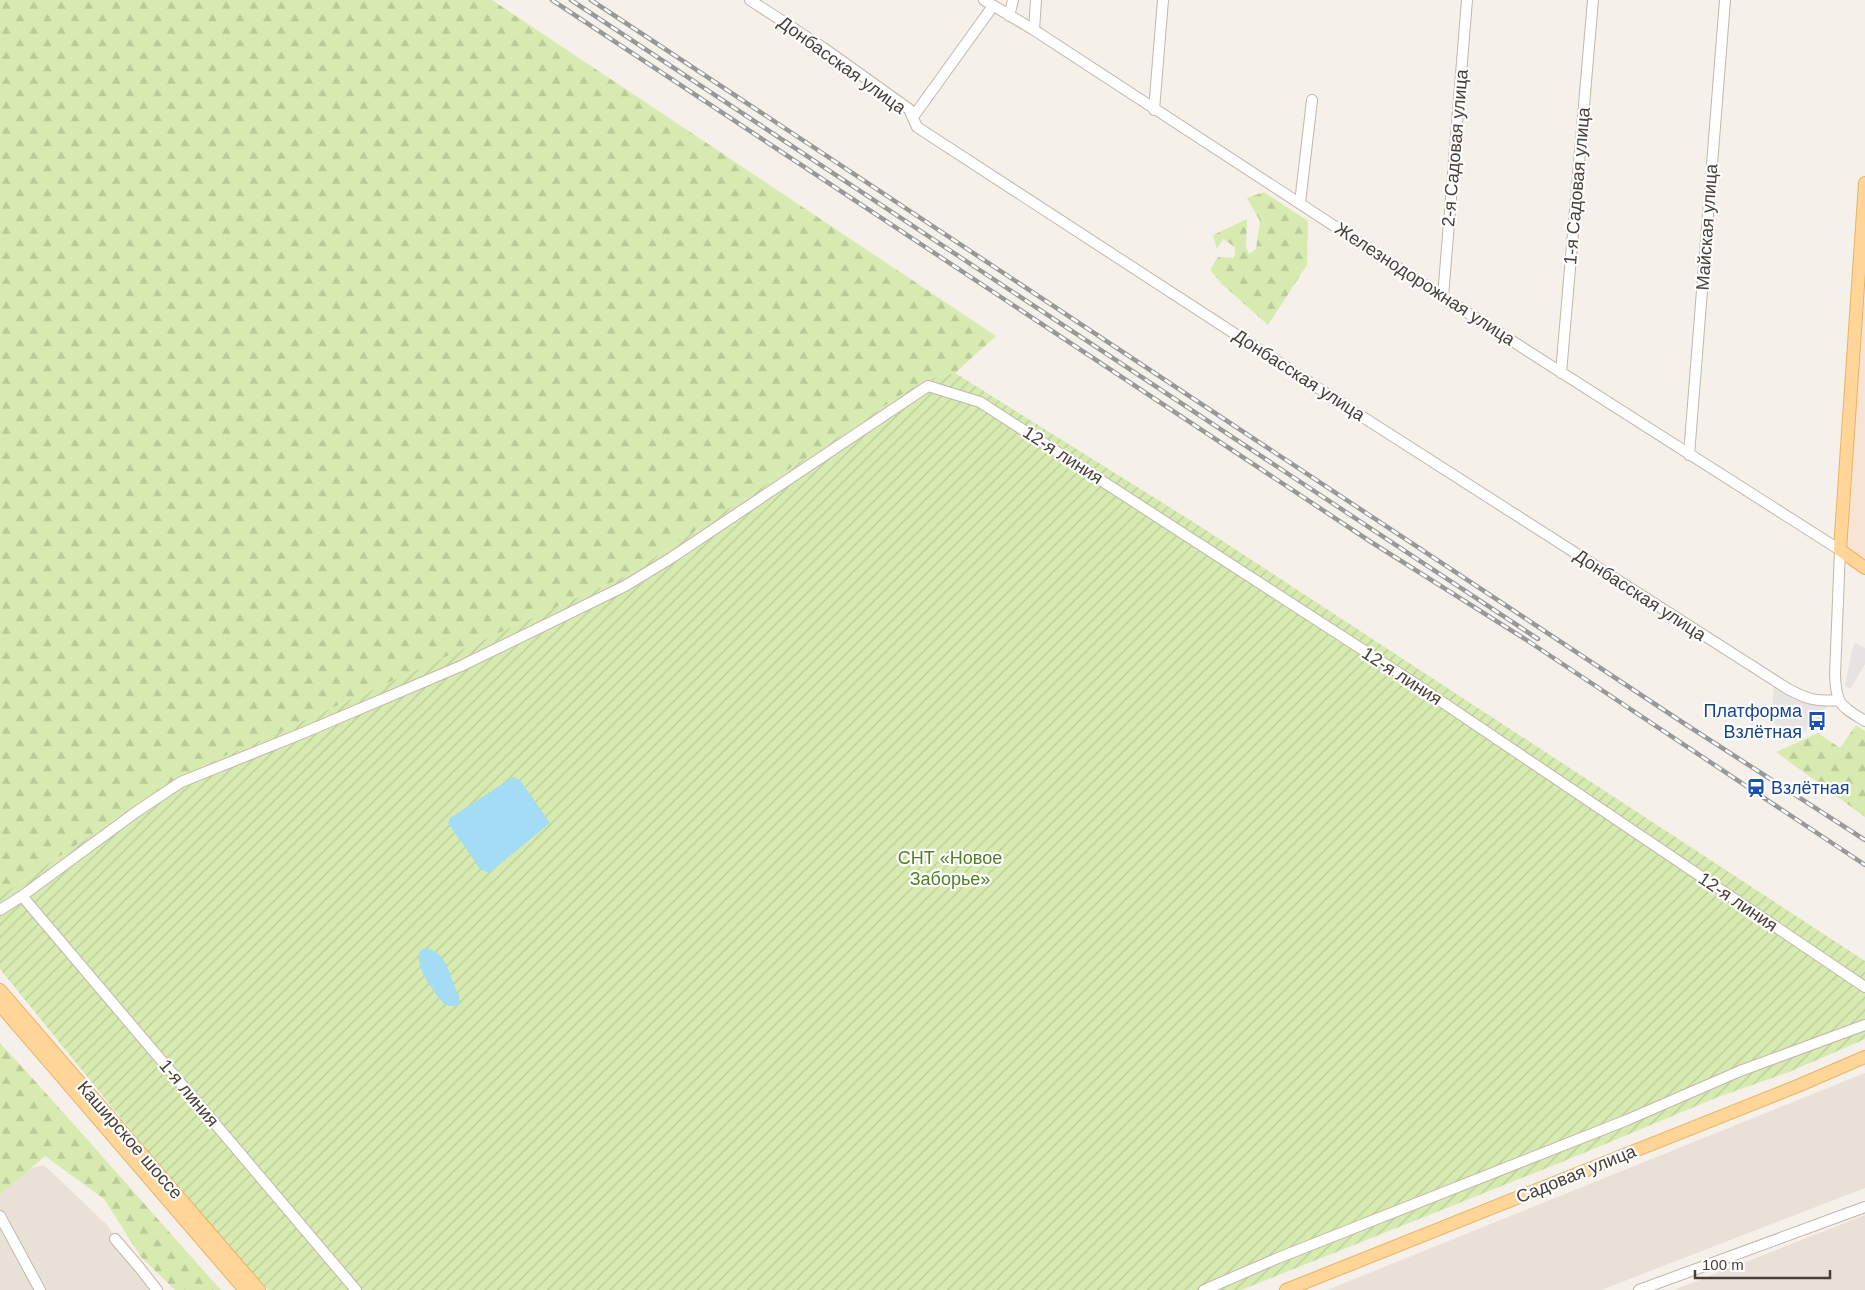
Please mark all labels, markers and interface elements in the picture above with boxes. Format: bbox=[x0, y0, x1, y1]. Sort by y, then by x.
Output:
street label: Донбасская улица bbox=[774, 12, 910, 119]
street label: 2-я Садовая улица bbox=[1438, 67, 1472, 228]
street label: 1-я Садовая улица bbox=[1560, 105, 1594, 266]
street label: Майская улица bbox=[1693, 162, 1721, 291]
street label: Железнодорожная улица bbox=[1331, 218, 1519, 350]
street label: Донбасская улица bbox=[1229, 325, 1369, 426]
street label: 12-я линия bbox=[1019, 422, 1107, 488]
street label: Донбасская улица bbox=[1570, 545, 1710, 646]
street label: 12-я линия bbox=[1358, 643, 1446, 709]
place label: Платформа Взлётная bbox=[1703, 701, 1803, 742]
bus stop icon: Платформа Взлётная bbox=[1806, 710, 1828, 732]
station icon: Взлётная bbox=[1745, 777, 1767, 799]
place label: Взлётная bbox=[1771, 778, 1850, 798]
park label: СНТ «Новое Заборье» bbox=[898, 848, 1002, 889]
street label: 12-я линия bbox=[1695, 868, 1781, 936]
street label: 1-я линия bbox=[155, 1056, 223, 1130]
street label: Каширское шоссе bbox=[73, 1077, 187, 1203]
street label: Садовая улица bbox=[1513, 1141, 1640, 1207]
scale bar bbox=[1695, 1248, 1830, 1280]
text: 100 m bbox=[1702, 1256, 1744, 1273]

